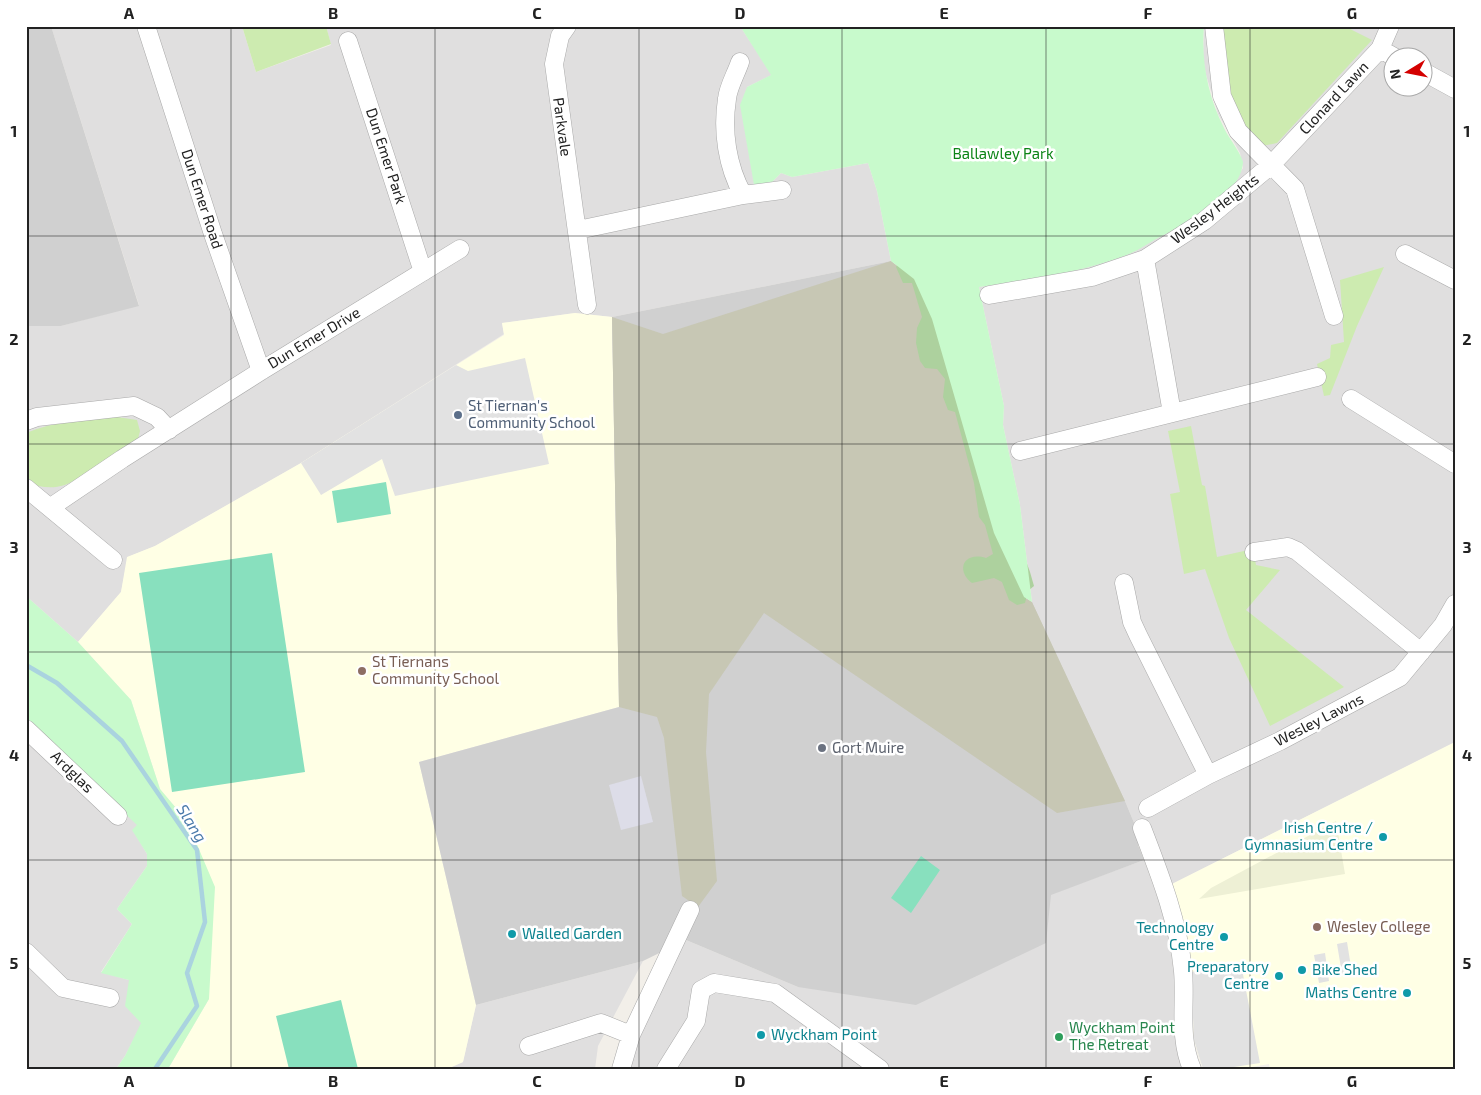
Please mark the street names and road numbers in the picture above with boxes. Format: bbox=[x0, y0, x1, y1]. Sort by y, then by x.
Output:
street label: Clonard Lawn bbox=[1295, 57, 1372, 138]
street label: Parkvale bbox=[550, 96, 576, 157]
street label: Dun Emer Park bbox=[363, 105, 411, 206]
street label: Dun Emer Road bbox=[178, 147, 228, 251]
street label: Wesley Heights bbox=[1167, 169, 1262, 247]
street label: Dun Emer Drive bbox=[264, 302, 363, 372]
street label: Wesley Lawns bbox=[1271, 689, 1366, 749]
street label: Ardglas bbox=[48, 747, 98, 796]

